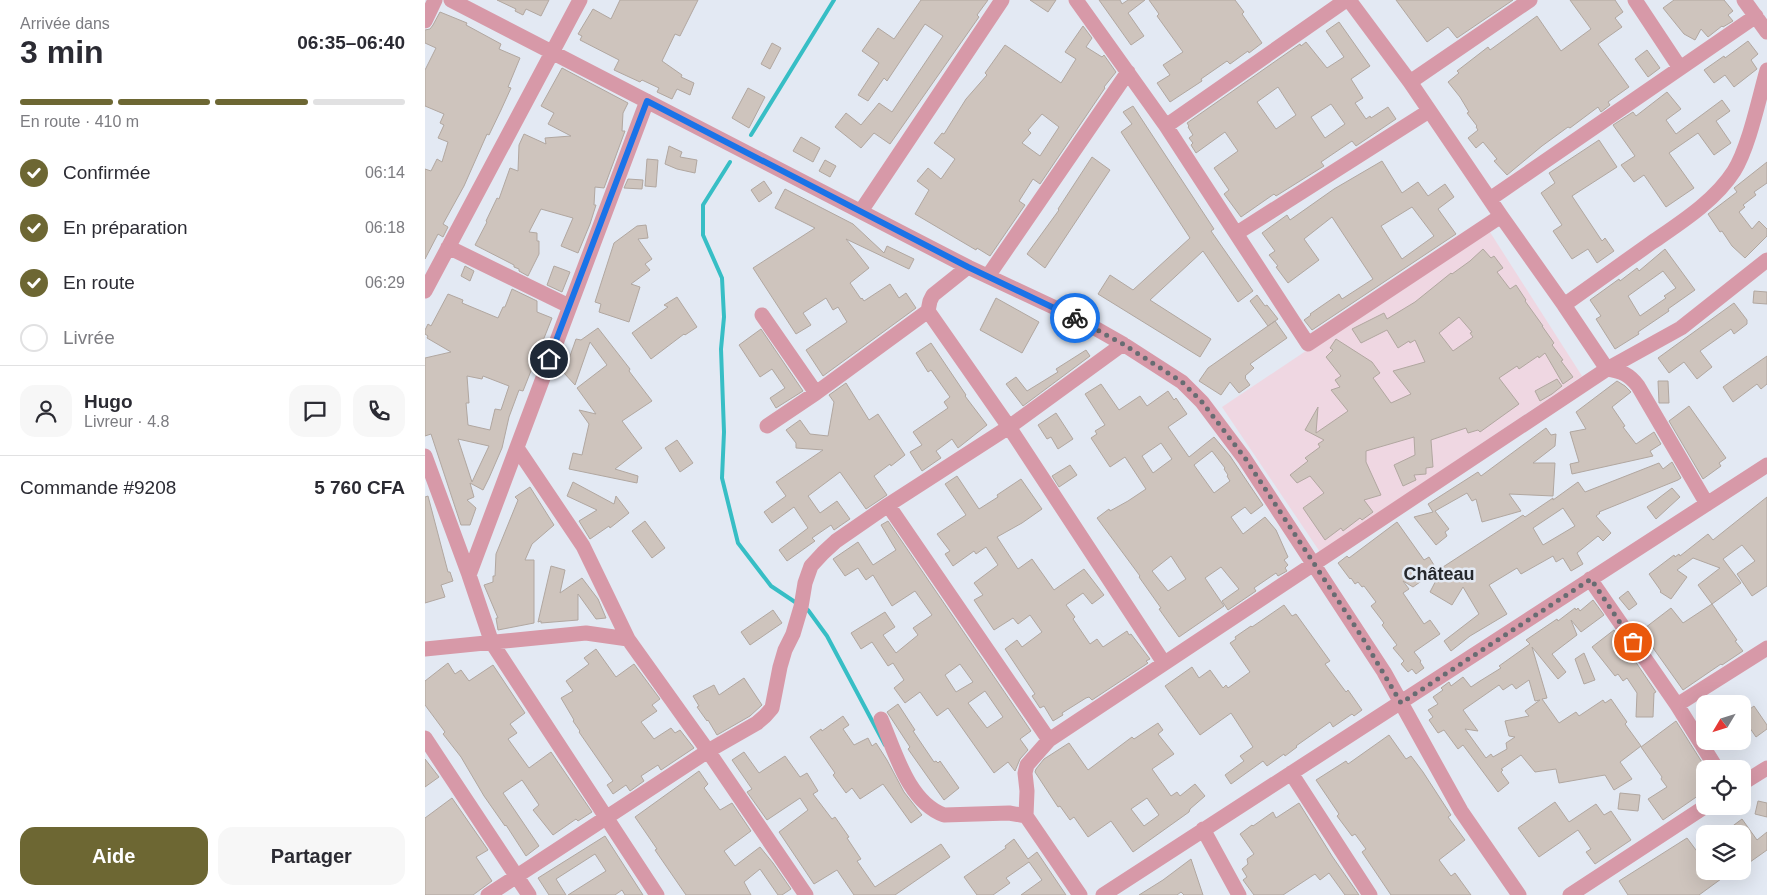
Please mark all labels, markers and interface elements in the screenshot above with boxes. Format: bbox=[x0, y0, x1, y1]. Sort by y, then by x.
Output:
text: Arrivée dans bbox=[20, 15, 110, 32]
text: 06:35–06:40 bbox=[297, 32, 405, 53]
text: 3 min bbox=[20, 34, 104, 70]
text: En route · 410 m bbox=[20, 113, 139, 130]
icon: check bbox=[20, 159, 48, 187]
text: Confirmée bbox=[63, 162, 151, 183]
text: 06:14 bbox=[365, 164, 405, 181]
icon: check bbox=[20, 214, 48, 242]
text: En préparation bbox=[63, 217, 188, 238]
text: 06:18 bbox=[365, 219, 405, 236]
icon: check bbox=[20, 269, 48, 297]
text: En route bbox=[63, 272, 135, 293]
text: 06:29 bbox=[365, 274, 405, 291]
courier bbox=[1050, 293, 1100, 343]
icon: bike bbox=[1061, 304, 1089, 332]
text: Livrée bbox=[63, 327, 115, 348]
pin bbox=[528, 338, 570, 380]
icon: home bbox=[535, 345, 563, 373]
button: person bbox=[20, 385, 72, 437]
button: chat bbox=[289, 385, 341, 437]
button: phone bbox=[353, 385, 405, 437]
text: Hugo bbox=[84, 391, 133, 412]
text: Livreur · 4.8 bbox=[84, 413, 169, 430]
text: Commande #9208 bbox=[20, 477, 176, 498]
text: 5 760 CFA bbox=[314, 477, 405, 498]
district label: Château bbox=[1403, 564, 1475, 584]
pin bbox=[1612, 621, 1654, 663]
icon: bag bbox=[1619, 628, 1647, 656]
north arrow bbox=[1696, 695, 1751, 750]
map controls bbox=[1696, 695, 1751, 880]
button: locate bbox=[1696, 760, 1751, 815]
button: layers bbox=[1696, 825, 1751, 880]
button: Aide bbox=[20, 827, 208, 885]
button: Partager bbox=[218, 827, 405, 885]

